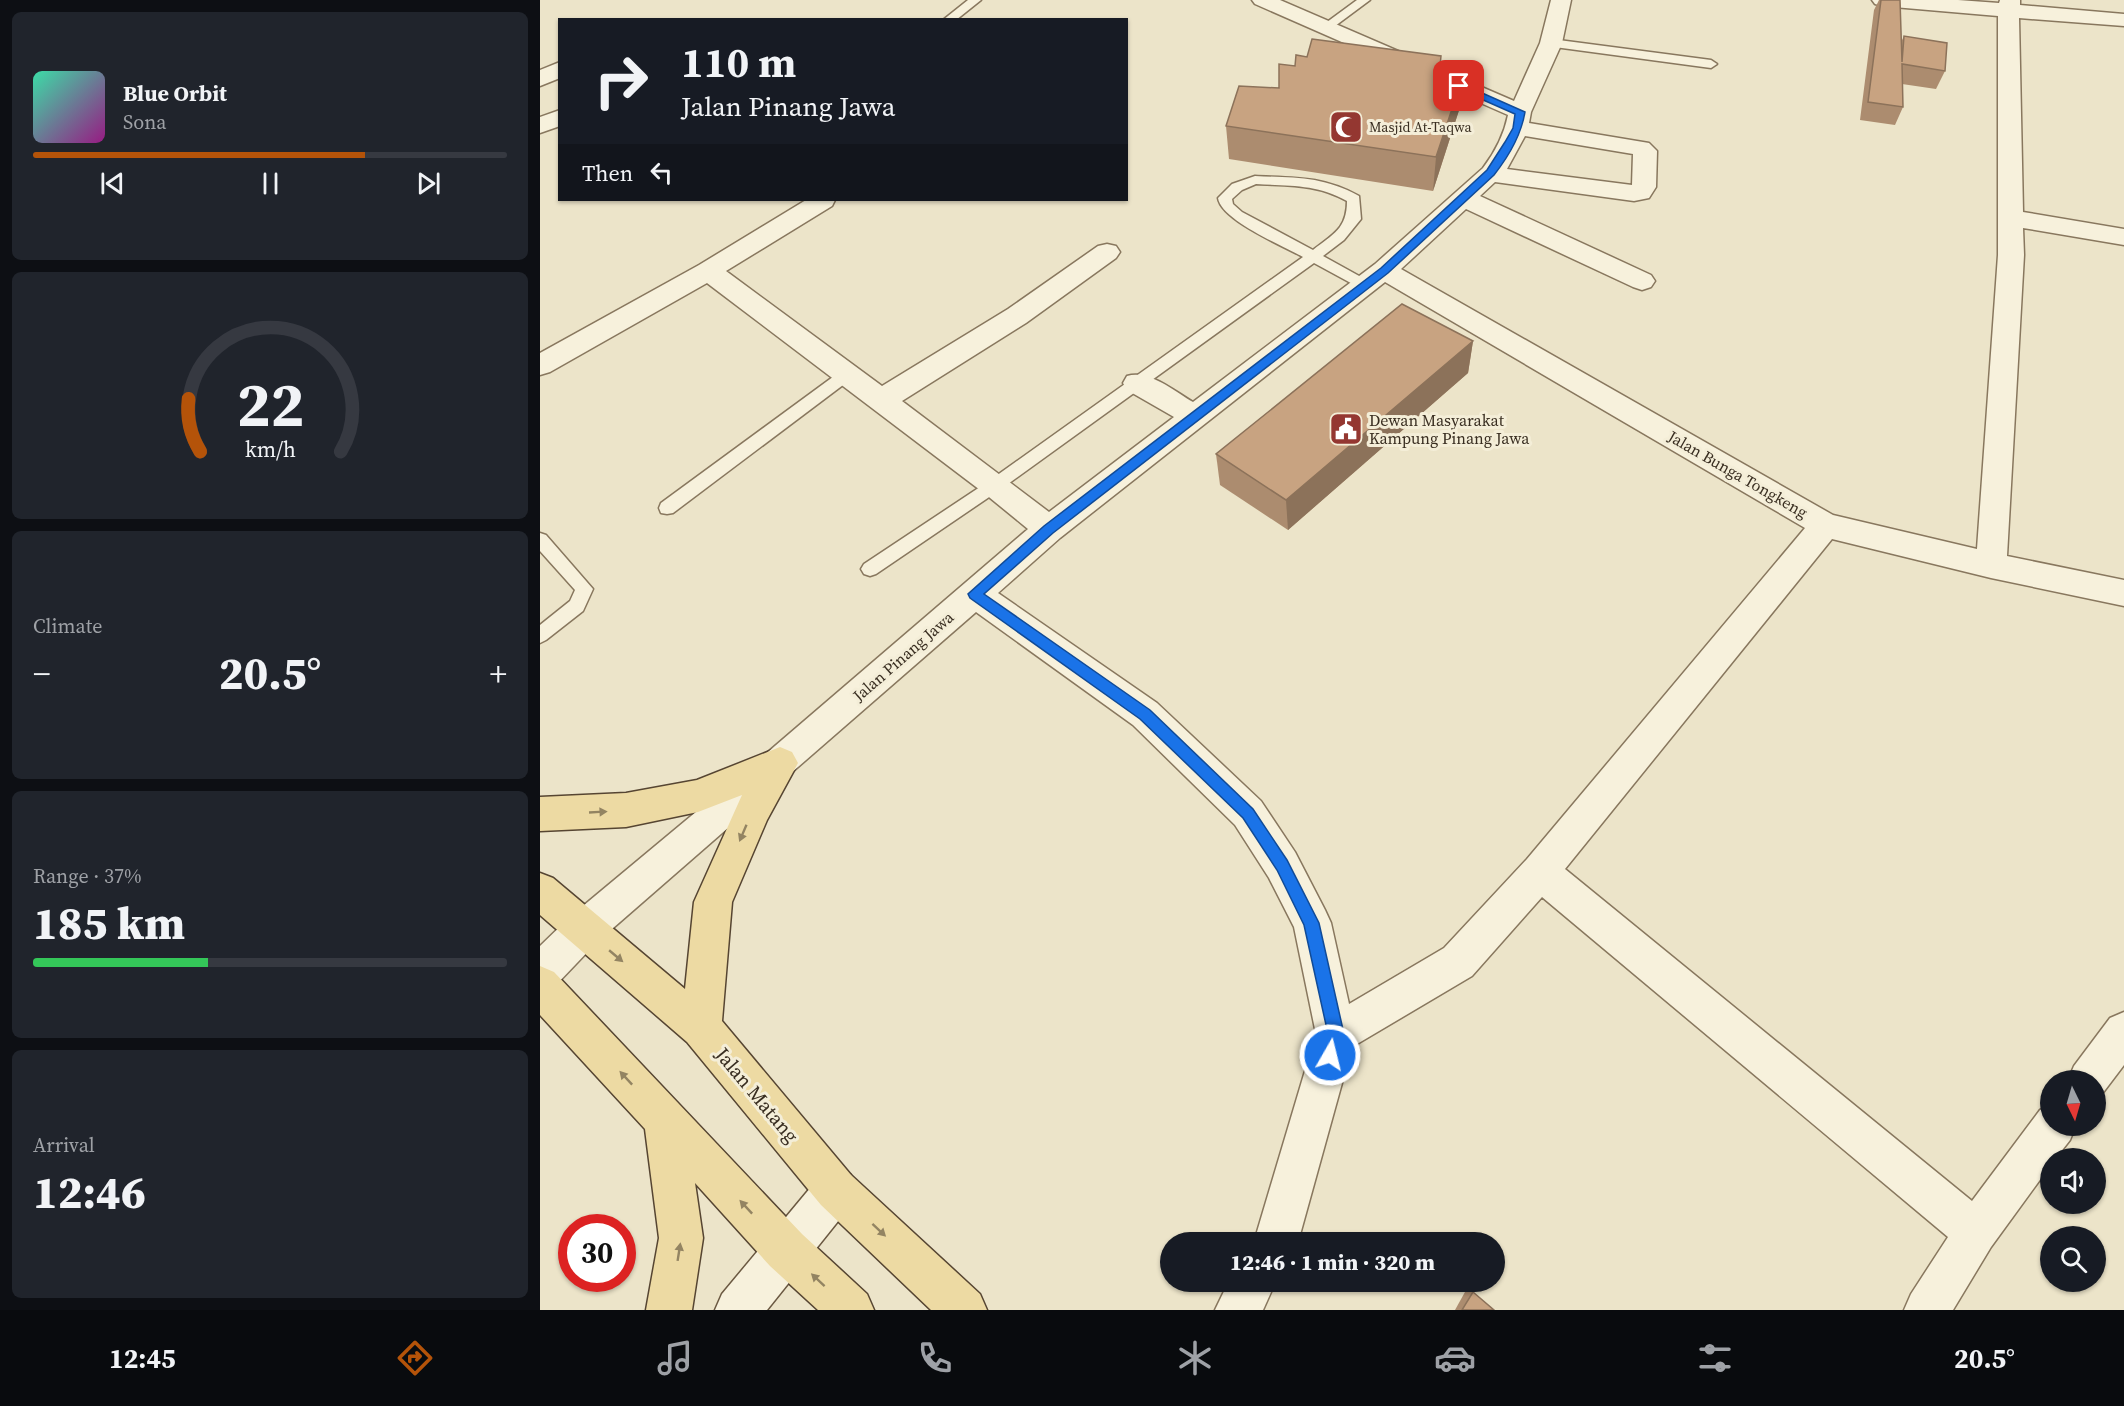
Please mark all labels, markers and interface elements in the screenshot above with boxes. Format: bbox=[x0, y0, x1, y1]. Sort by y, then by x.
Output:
text: 110 m bbox=[681, 33, 796, 91]
icon: right bbox=[582, 42, 660, 120]
pin bbox=[1433, 60, 1484, 111]
icon: arrive bbox=[1442, 69, 1475, 102]
text: Blue Orbit bbox=[123, 78, 227, 108]
text: Jalan Pinang Jawa bbox=[681, 88, 896, 125]
text: Sona bbox=[123, 108, 167, 136]
mosque icon: Masjid At-Taqwa bbox=[1328, 109, 1364, 145]
place label: Masjid At-Taqwa bbox=[1369, 117, 1472, 137]
icon: left bbox=[645, 156, 678, 189]
text: Then bbox=[582, 158, 633, 188]
icon: previous bbox=[96, 167, 129, 200]
icon: pause bbox=[254, 167, 287, 200]
icon: next bbox=[412, 167, 445, 200]
text: 22 bbox=[236, 362, 304, 448]
place label: Dewan Masyarakat Kampung Pinang Jawa bbox=[1369, 409, 1530, 449]
public building icon: Dewan Masyarakat Kampung Pinang Jawa bbox=[1328, 411, 1364, 447]
street label: Jalan Bunga Tongkeng bbox=[1663, 425, 1812, 523]
text: km/h bbox=[244, 436, 296, 465]
street label: Jalan Pinang Jawa bbox=[847, 605, 959, 707]
text: Climate bbox=[33, 612, 102, 640]
text: 20.5° bbox=[219, 642, 321, 704]
text: − bbox=[33, 651, 51, 696]
text: + bbox=[490, 651, 507, 696]
one-way arrow bbox=[589, 807, 608, 816]
one-way arrow bbox=[738, 824, 747, 842]
text: Range · 37% bbox=[33, 862, 142, 890]
text: 185 km bbox=[33, 892, 185, 954]
one-way arrow bbox=[608, 950, 624, 963]
position arrow bbox=[1298, 1023, 1362, 1087]
street label: Jalan Matang bbox=[708, 1041, 805, 1149]
north arrow bbox=[2040, 1070, 2106, 1136]
map controls bbox=[2040, 1070, 2106, 1292]
one-way arrow bbox=[619, 1071, 633, 1085]
text: Arrival bbox=[33, 1131, 95, 1159]
button: sound bbox=[2040, 1148, 2106, 1214]
text: 12:46 bbox=[33, 1161, 146, 1223]
one-way arrow bbox=[739, 1200, 753, 1215]
speed limit sign: 30 bbox=[558, 1214, 636, 1292]
one-way arrow bbox=[872, 1223, 886, 1237]
button: search bbox=[2040, 1226, 2106, 1292]
one-way arrow bbox=[675, 1243, 684, 1262]
text: 12:46 · 1 min · 320 m bbox=[1230, 1247, 1435, 1277]
one-way arrow bbox=[811, 1273, 826, 1287]
icon: directions bbox=[394, 1337, 436, 1379]
icon: music bbox=[654, 1337, 696, 1379]
icon: phone bbox=[914, 1337, 956, 1379]
icon: climate bbox=[1174, 1337, 1216, 1379]
icon: car bbox=[1434, 1337, 1476, 1379]
icon: filters bbox=[1694, 1337, 1736, 1379]
text: 12:45 bbox=[109, 1340, 176, 1377]
text: 20.5° bbox=[1954, 1340, 2015, 1377]

